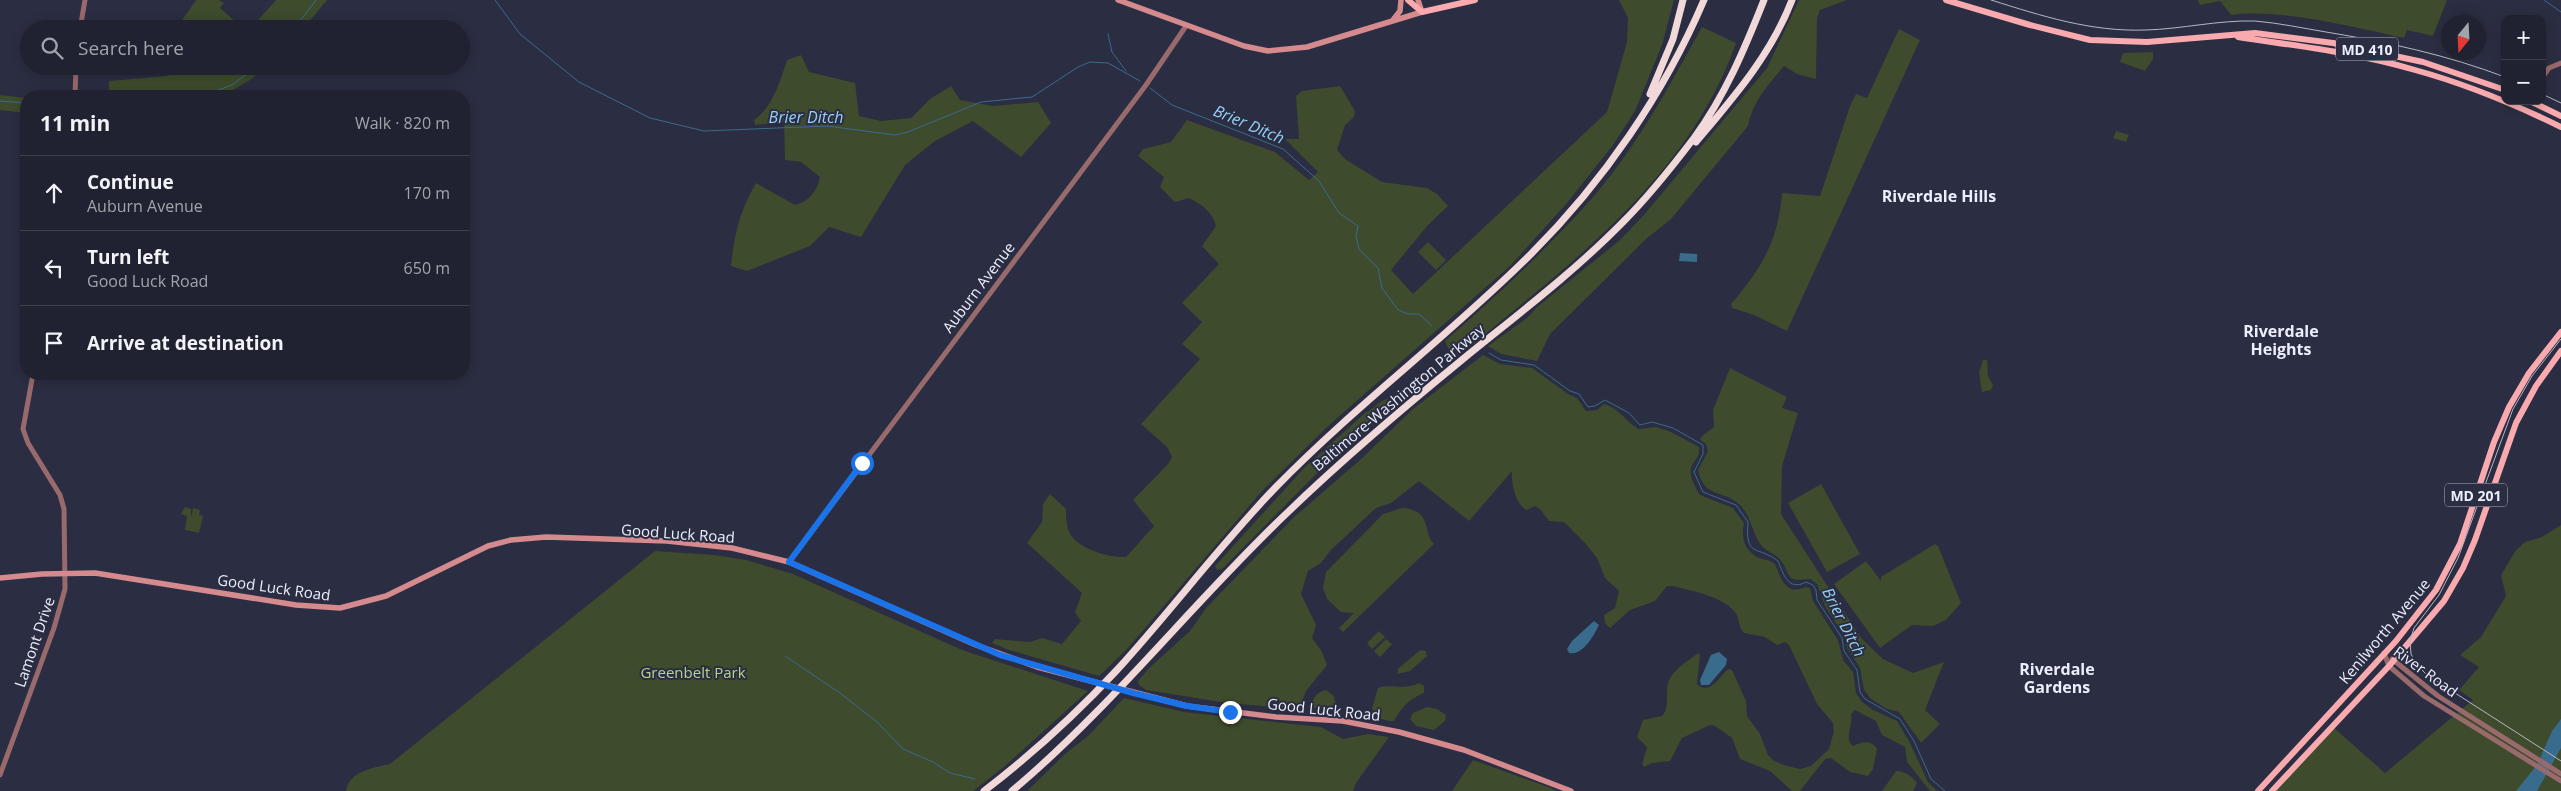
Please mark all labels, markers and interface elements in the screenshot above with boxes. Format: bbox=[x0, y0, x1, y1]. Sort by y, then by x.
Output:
north arrow bbox=[2441, 15, 2486, 60]
map controls bbox=[2501, 15, 2546, 105]
button: + bbox=[2501, 15, 2546, 60]
search box bbox=[20, 20, 470, 75]
icon: search bbox=[38, 34, 66, 62]
text: Search here bbox=[78, 35, 184, 61]
road number: MD 410 bbox=[2336, 38, 2398, 61]
button: − bbox=[2501, 60, 2546, 105]
water label: Brier Ditch bbox=[1210, 99, 1288, 149]
water label: Brier Ditch bbox=[769, 106, 843, 128]
text: 11 min bbox=[40, 109, 110, 137]
text: Walk · 820 m bbox=[355, 112, 450, 134]
text: Continue bbox=[87, 169, 174, 195]
icon: ahead bbox=[40, 179, 68, 207]
text: 170 m bbox=[404, 182, 450, 204]
district label: Riverdale Hills bbox=[1882, 185, 1996, 207]
text: Auburn Avenue bbox=[87, 195, 203, 217]
street label: Auburn Avenue bbox=[937, 238, 1019, 336]
text: Turn left bbox=[87, 244, 169, 270]
icon: left bbox=[40, 254, 68, 282]
text: 650 m bbox=[404, 257, 450, 279]
text: Good Luck Road bbox=[87, 270, 208, 292]
street label: Baltimore-Washington Parkway bbox=[1308, 319, 1489, 475]
district label: Riverdale Heights bbox=[2243, 320, 2319, 360]
icon: arrive bbox=[40, 329, 68, 357]
text: Arrive at destination bbox=[87, 330, 284, 356]
route start bbox=[851, 452, 874, 475]
road number: MD 201 bbox=[2445, 484, 2507, 506]
street label: Good Luck Road bbox=[621, 519, 735, 547]
street label: Good Luck Road bbox=[216, 569, 332, 605]
street label: Kenilworth Avenue bbox=[2334, 574, 2434, 688]
water label: Brier Ditch bbox=[1817, 584, 1871, 660]
street label: Lamont Drive bbox=[9, 594, 59, 690]
street label: River Road bbox=[2390, 641, 2462, 701]
district label: Riverdale Gardens bbox=[2019, 658, 2095, 698]
park label: Greenbelt Park bbox=[640, 662, 746, 682]
street label: Good Luck Road bbox=[1266, 693, 1382, 725]
route end bbox=[1219, 701, 1242, 724]

